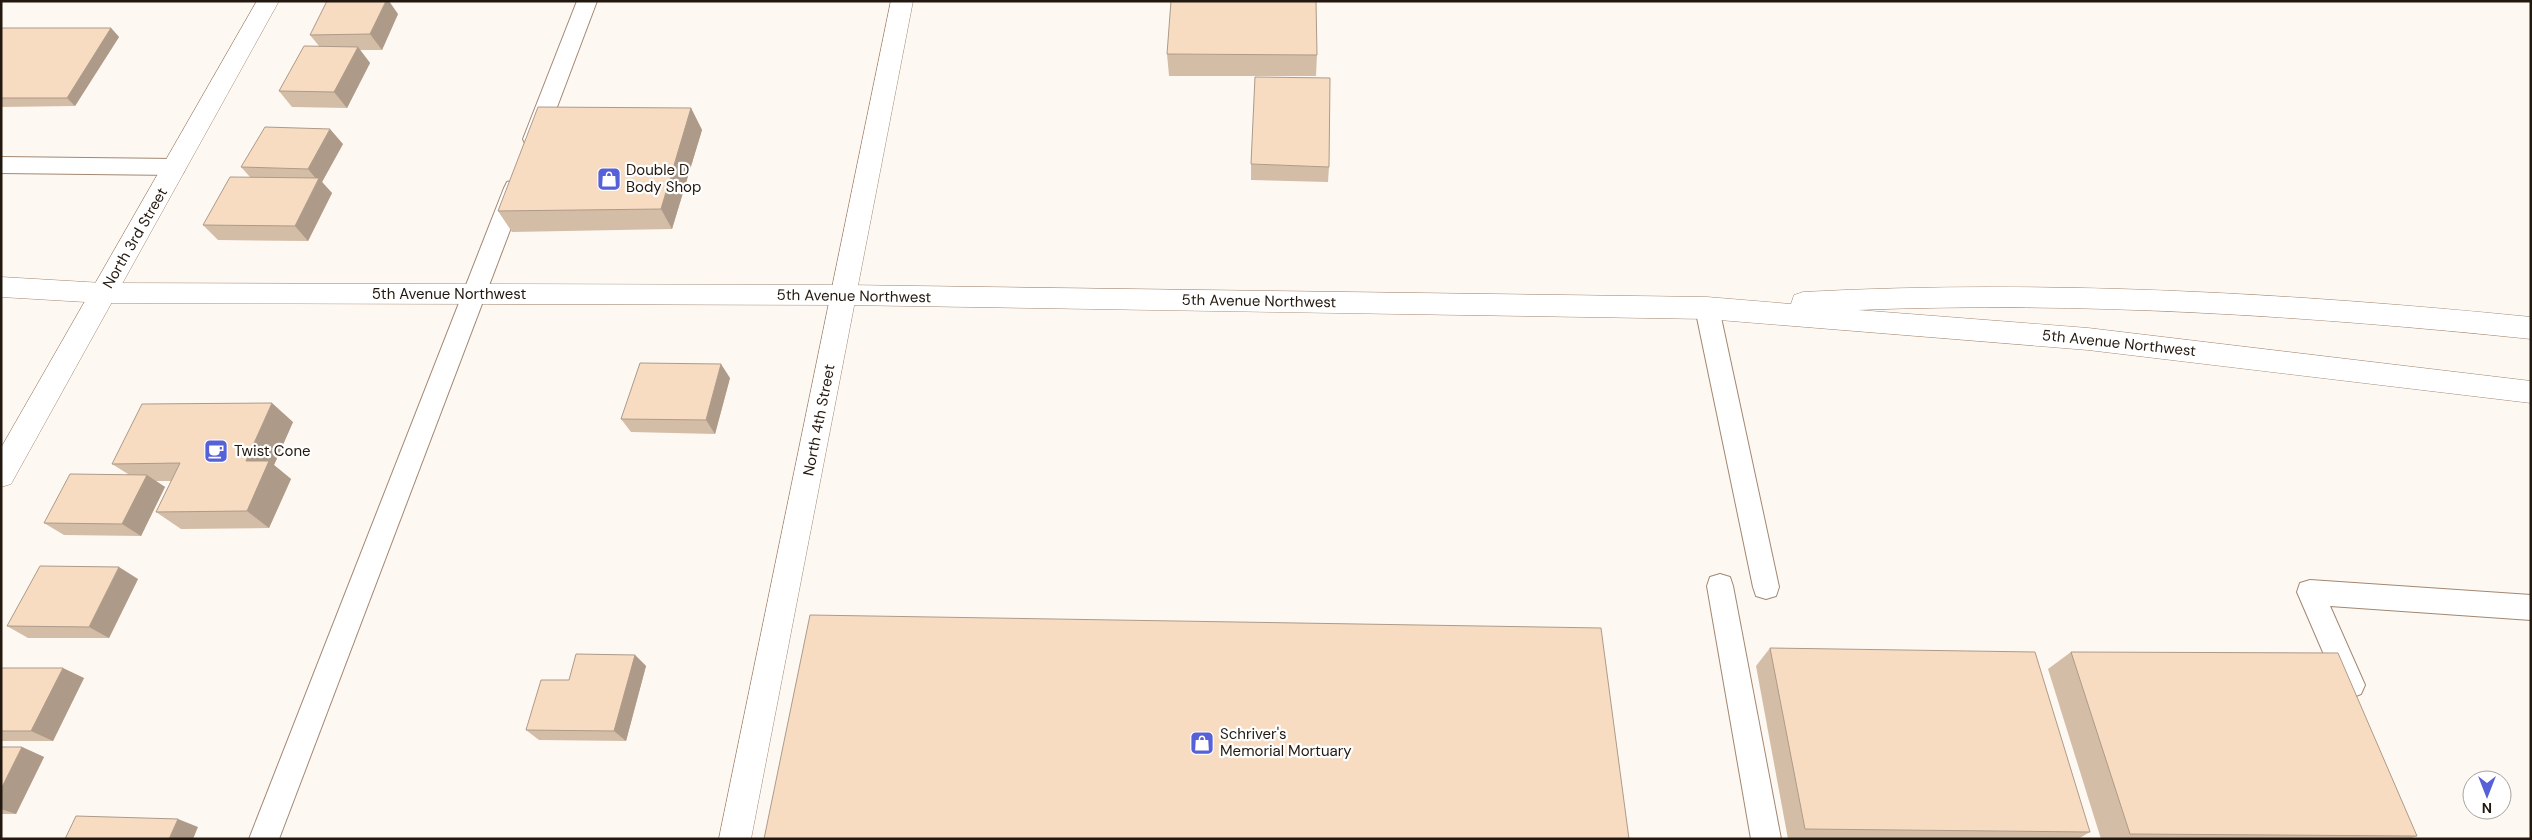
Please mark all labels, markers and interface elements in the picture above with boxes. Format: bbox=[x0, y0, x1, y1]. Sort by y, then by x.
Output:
place label: Double D Body Shop bbox=[626, 160, 701, 197]
shop icon: Double D Body Shop bbox=[596, 166, 622, 192]
street label: North 3rd Street bbox=[98, 184, 172, 292]
street label: 5th Avenue Northwest bbox=[372, 284, 526, 304]
street label: 5th Avenue Northwest bbox=[776, 285, 932, 307]
street label: 5th Avenue Northwest bbox=[1181, 290, 1337, 312]
street label: 5th Avenue Northwest bbox=[2041, 325, 2197, 361]
street label: North 4th Street bbox=[798, 362, 840, 478]
cafe icon: Twist Cone bbox=[203, 438, 229, 464]
place label: Twist Cone bbox=[234, 441, 311, 461]
place label: Schriver's Memorial Mortuary bbox=[1220, 724, 1352, 761]
shop icon: Schriver's Memorial Mortuary bbox=[1189, 730, 1215, 756]
north arrow bbox=[2462, 770, 2512, 820]
text: N bbox=[2482, 799, 2492, 817]

